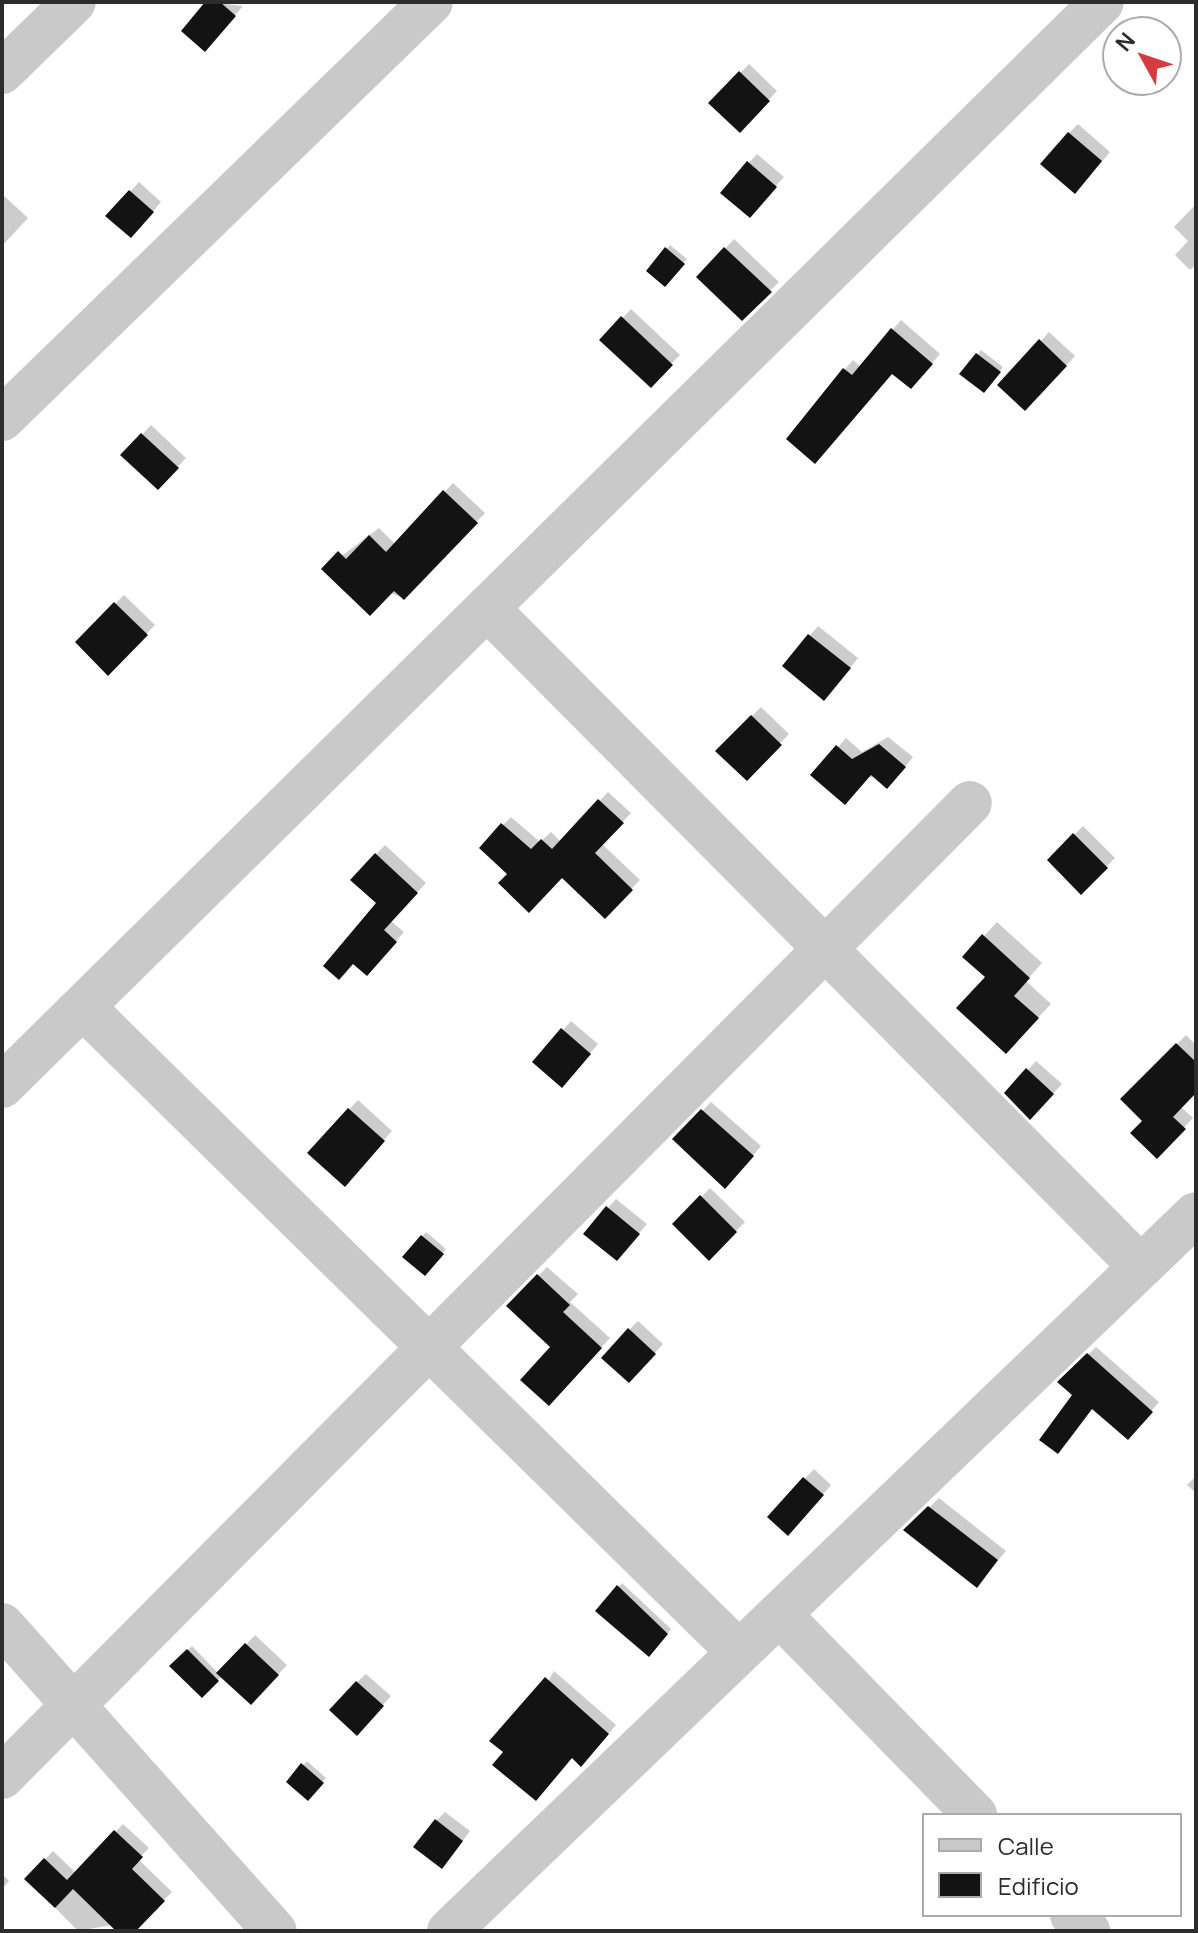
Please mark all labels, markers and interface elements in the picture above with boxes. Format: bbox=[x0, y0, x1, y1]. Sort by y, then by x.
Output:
north arrow bbox=[1102, 16, 1182, 96]
text: N bbox=[1109, 26, 1142, 58]
legend bbox=[922, 1813, 1182, 1917]
text: Calle bbox=[998, 1829, 1054, 1862]
text: Edificio bbox=[998, 1869, 1079, 1902]

